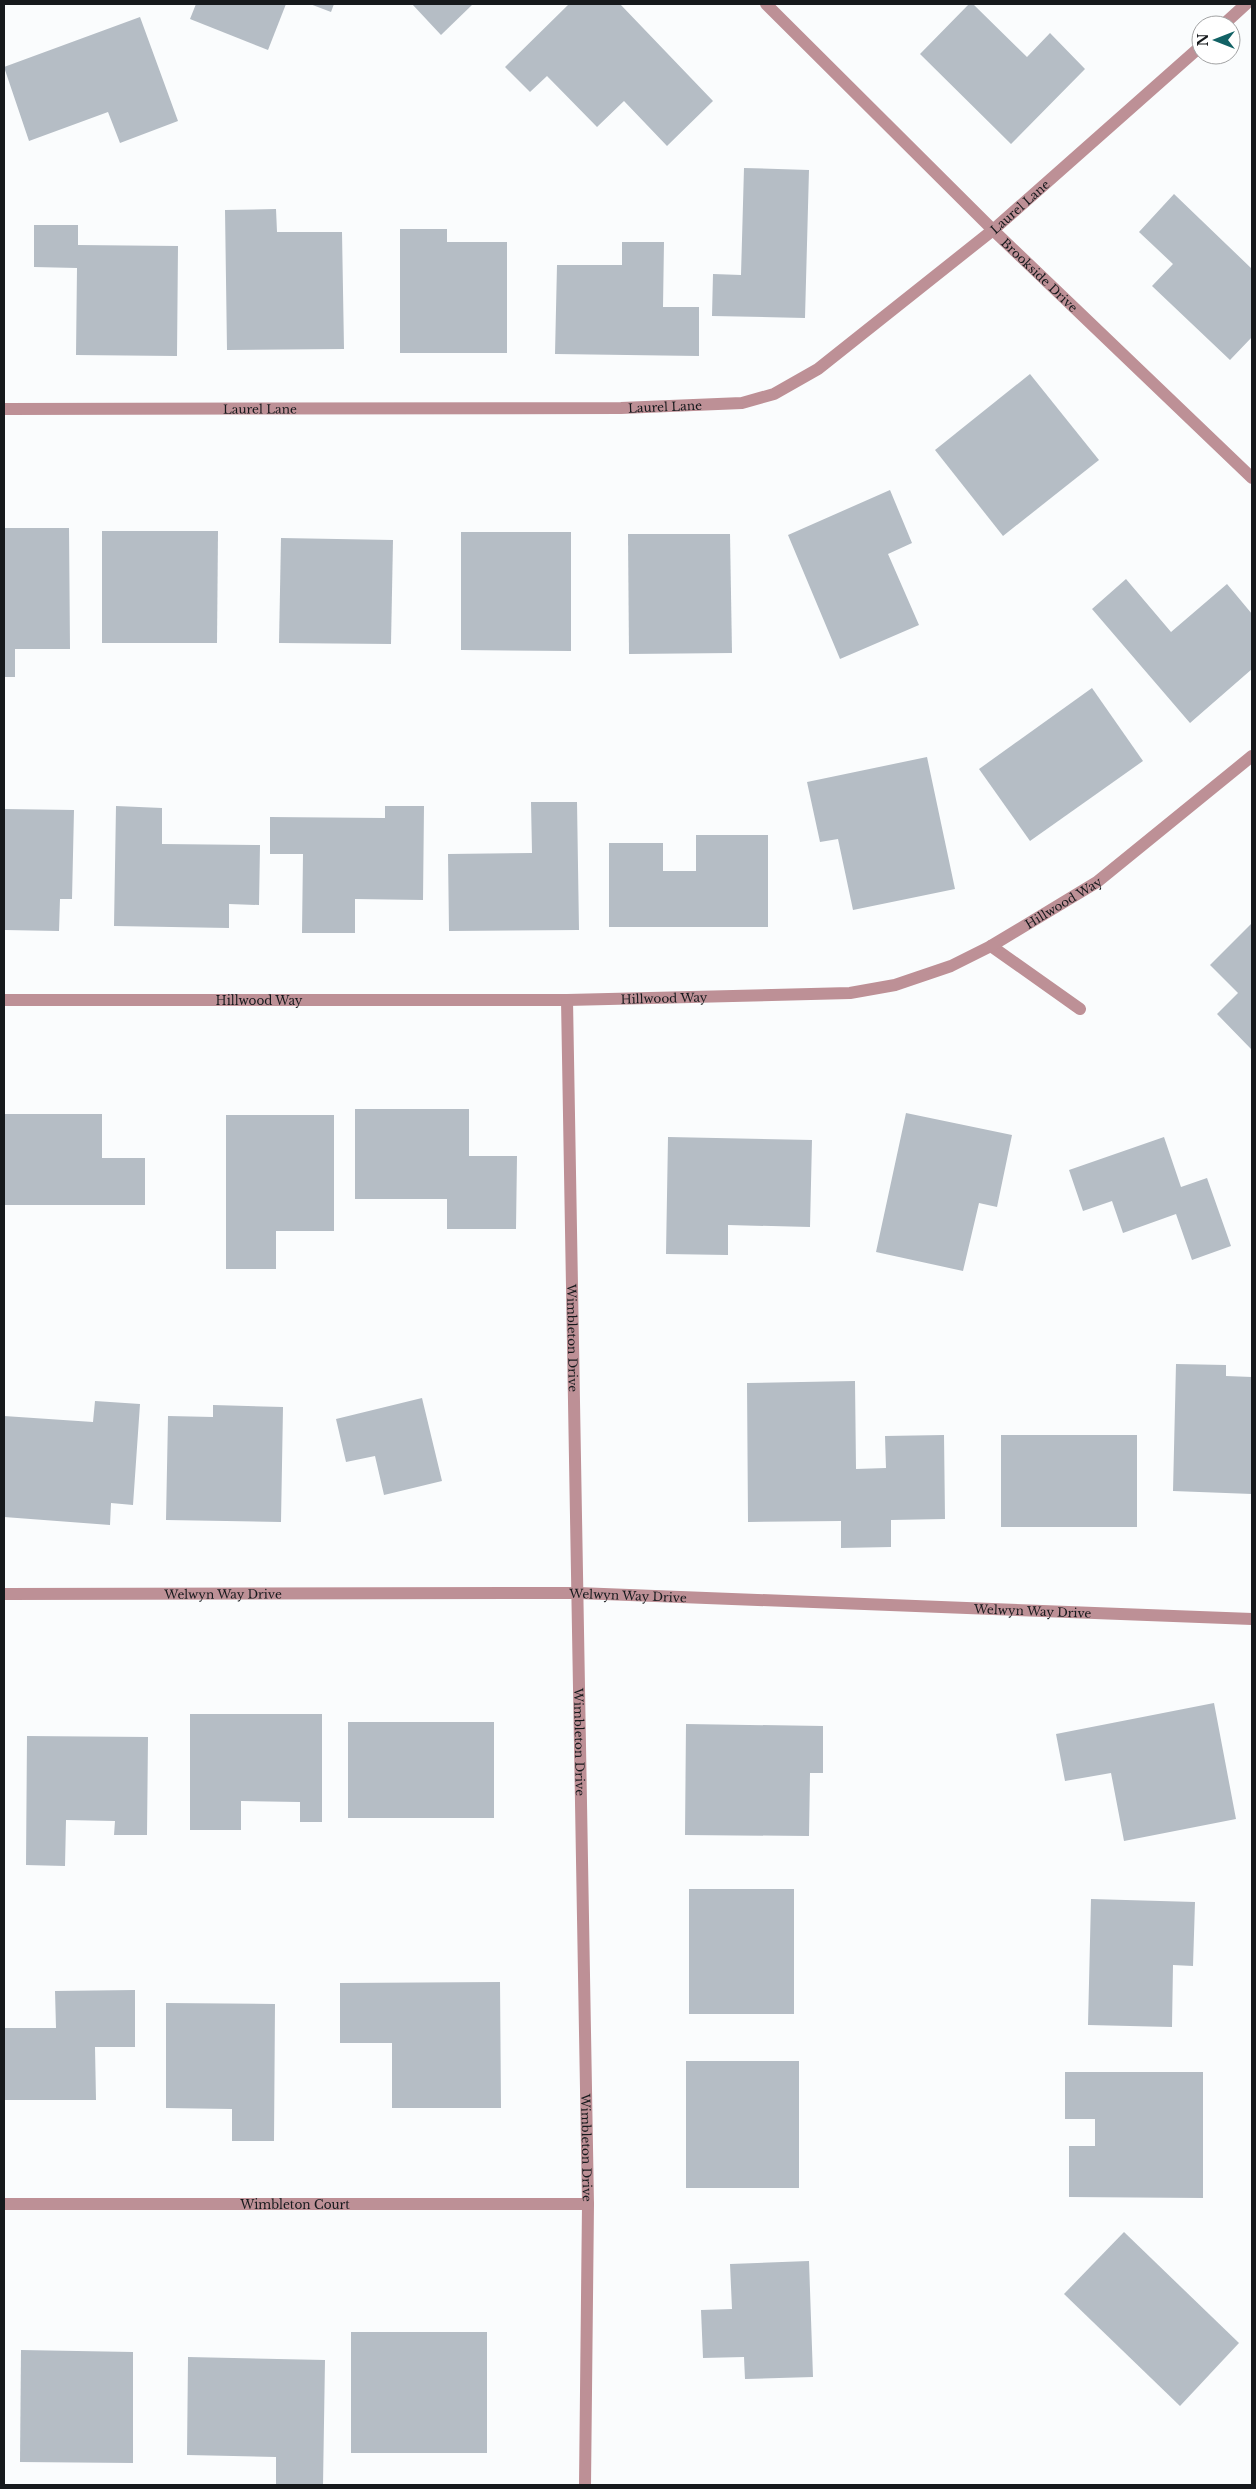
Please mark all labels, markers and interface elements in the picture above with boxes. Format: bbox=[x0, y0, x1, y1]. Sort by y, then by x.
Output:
north arrow bbox=[1191, 15, 1241, 65]
text: N bbox=[1194, 33, 1212, 47]
street label: Laurel Lane bbox=[987, 176, 1052, 237]
street label: Brookside Drive bbox=[998, 235, 1081, 315]
street label: Laurel Lane bbox=[628, 397, 702, 415]
street label: Laurel Lane bbox=[223, 401, 297, 416]
street label: Hillwood Way bbox=[1022, 873, 1105, 931]
street label: Hillwood Way bbox=[620, 989, 708, 1006]
street label: Hillwood Way bbox=[216, 993, 303, 1008]
street label: Wimbleton Drive bbox=[564, 1283, 581, 1392]
street label: Welwyn Way Drive bbox=[568, 1585, 687, 1605]
street label: Welwyn Way Drive bbox=[163, 1586, 282, 1601]
street label: Welwyn Way Drive bbox=[973, 1601, 1092, 1620]
street label: Wimbleton Drive bbox=[571, 1687, 588, 1796]
street label: Wimbleton Drive bbox=[579, 2093, 595, 2202]
street label: Wimbleton Court bbox=[239, 2197, 350, 2212]

